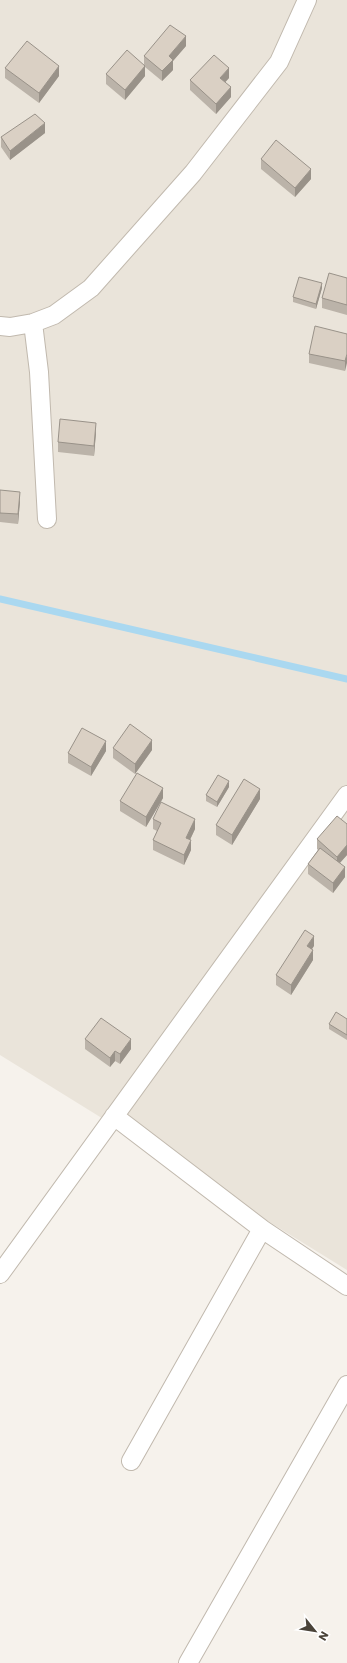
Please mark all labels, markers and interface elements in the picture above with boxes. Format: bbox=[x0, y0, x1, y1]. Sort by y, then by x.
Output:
north arrow bbox=[295, 1611, 335, 1651]
text: N bbox=[315, 1628, 333, 1644]

